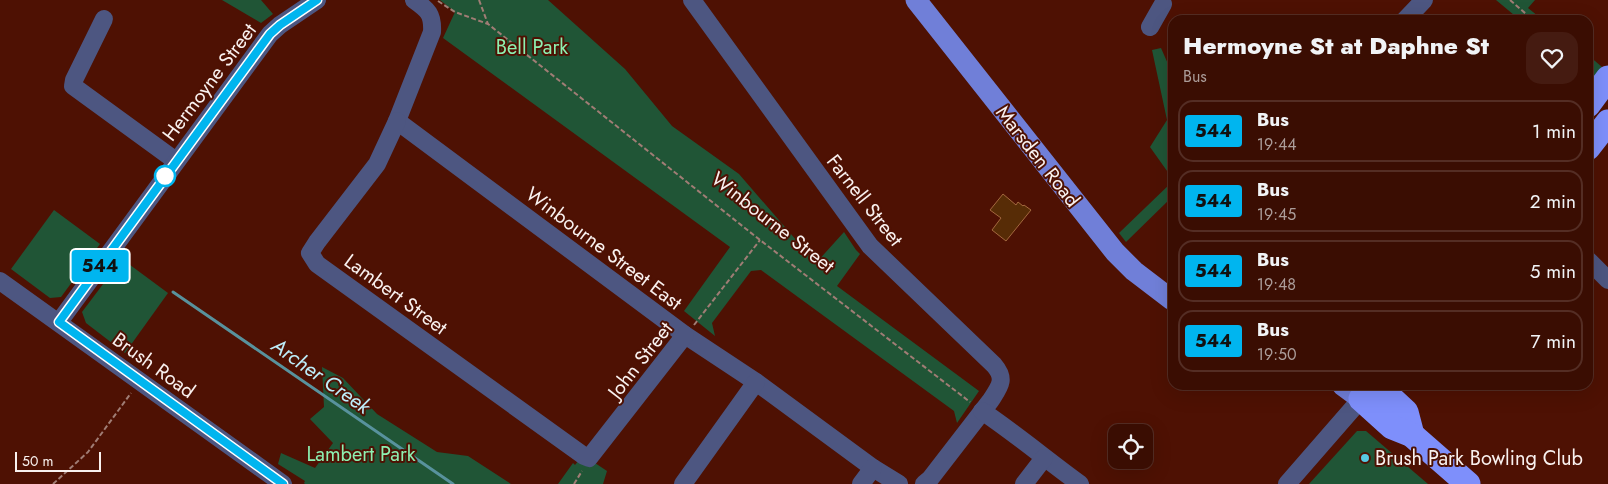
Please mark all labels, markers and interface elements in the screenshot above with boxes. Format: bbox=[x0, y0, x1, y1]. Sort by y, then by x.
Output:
street label: Hermoyne Street bbox=[155, 17, 264, 147]
text: Hermoyne St at Daphne St bbox=[1183, 28, 1489, 63]
button: heart bbox=[1526, 32, 1578, 84]
park label: Bell Park bbox=[496, 33, 568, 62]
text: Bus bbox=[1183, 65, 1207, 88]
street label: Marsden Road bbox=[989, 99, 1087, 213]
text: Bus bbox=[1257, 106, 1289, 133]
text: 544 bbox=[1195, 118, 1232, 144]
text: 1 min bbox=[1532, 118, 1576, 145]
text: 19:44 bbox=[1257, 133, 1297, 156]
street label: Farnell Street bbox=[819, 148, 910, 253]
unlabelled marker bbox=[154, 165, 176, 187]
street label: Winbourne Street bbox=[705, 165, 841, 280]
text: Bus bbox=[1257, 176, 1289, 203]
street label: Winbourne Street East bbox=[519, 180, 688, 317]
text: 544 bbox=[1195, 188, 1232, 214]
text: 2 min bbox=[1530, 188, 1576, 215]
text: 19:45 bbox=[1257, 203, 1296, 226]
text: Bus bbox=[1257, 246, 1289, 273]
street label: Lambert Street bbox=[338, 247, 453, 342]
line badge: 544 bbox=[71, 250, 129, 282]
text: 544 bbox=[82, 253, 118, 279]
text: 544 bbox=[1195, 258, 1232, 284]
text: 5 min bbox=[1530, 258, 1576, 285]
text: 19:48 bbox=[1257, 273, 1296, 296]
street label: John Street bbox=[599, 316, 680, 407]
text: Bus bbox=[1257, 316, 1289, 343]
street label: Brush Road bbox=[106, 325, 201, 405]
text: 544 bbox=[1195, 328, 1232, 354]
text: 7 min bbox=[1531, 328, 1576, 355]
water label: Archer Creek bbox=[264, 330, 378, 422]
text: 19:50 bbox=[1257, 343, 1297, 366]
map controls bbox=[1108, 424, 1153, 469]
button: locate bbox=[1108, 424, 1153, 469]
park label: Lambert Park bbox=[306, 440, 416, 469]
place label: Brush Park Bowling Club bbox=[1375, 444, 1583, 473]
scale bar bbox=[15, 449, 101, 472]
text: 50 m bbox=[22, 451, 53, 471]
marker: Brush Park Bowling Club bbox=[1359, 452, 1371, 464]

